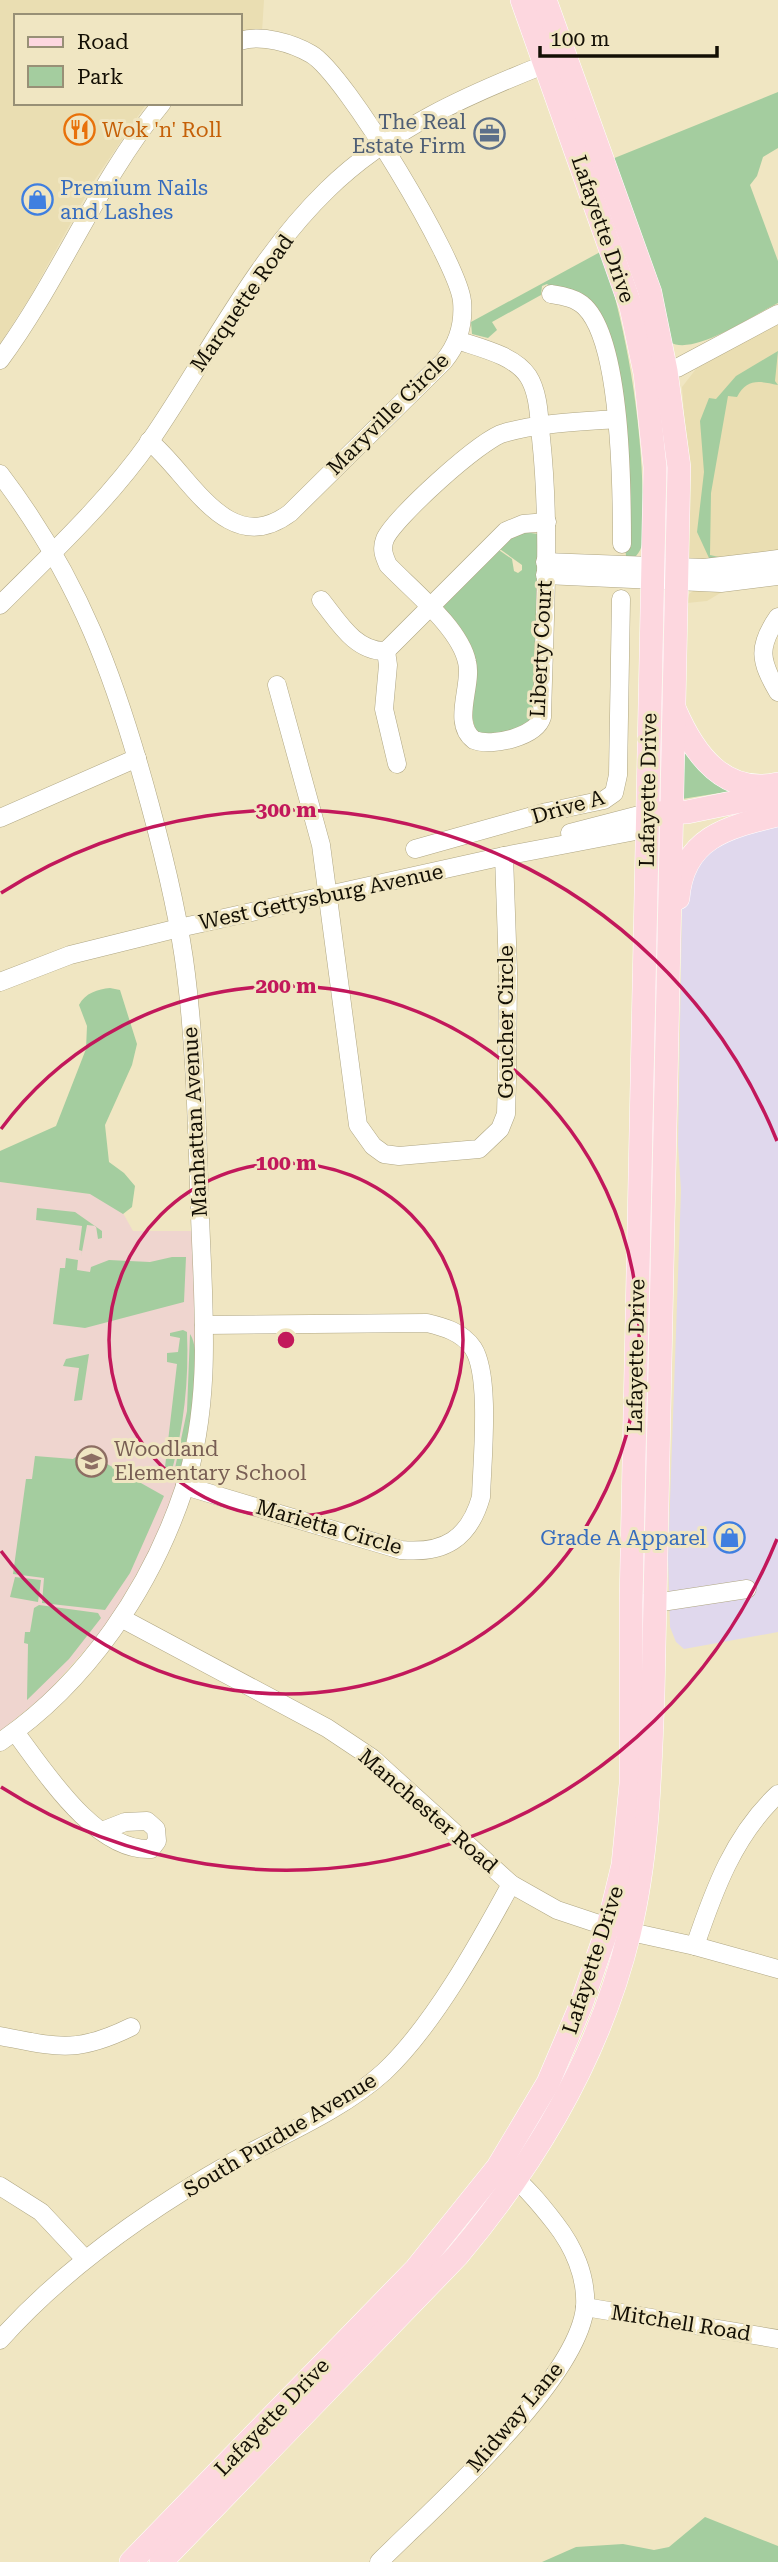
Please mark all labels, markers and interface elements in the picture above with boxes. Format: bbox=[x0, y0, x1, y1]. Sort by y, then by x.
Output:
legend bbox=[14, 14, 242, 105]
scale bar bbox=[540, 14, 717, 58]
text: 100 m bbox=[550, 27, 610, 51]
text: Road bbox=[77, 30, 129, 54]
text: Park bbox=[77, 65, 123, 89]
place label: The Real Estate Firm bbox=[352, 110, 466, 158]
restaurant icon: Wok 'n' Roll bbox=[62, 113, 96, 147]
office icon: The Real Estate Firm bbox=[472, 117, 506, 151]
place label: Wok 'n' Roll bbox=[102, 118, 222, 142]
street label: Lafayette Drive bbox=[567, 152, 639, 306]
place label: Premium Nails and Lashes bbox=[60, 176, 208, 224]
shop icon: Premium Nails and Lashes bbox=[20, 183, 54, 217]
street label: Marquette Road bbox=[186, 229, 299, 376]
street label: Maryville Circle bbox=[322, 348, 454, 480]
street label: Liberty Court bbox=[525, 580, 557, 718]
street label: Lafayette Drive bbox=[635, 713, 661, 867]
street label: Drive A bbox=[529, 785, 608, 829]
text: 300 m bbox=[256, 798, 316, 822]
street label: West Gettysburg Avenue bbox=[197, 859, 445, 935]
street label: Goucher Circle bbox=[494, 945, 518, 1099]
text: 200 m bbox=[256, 974, 316, 998]
street label: Manhattan Avenue bbox=[178, 1026, 212, 1218]
text: 100 m bbox=[256, 1151, 316, 1175]
street label: Lafayette Drive bbox=[623, 1279, 649, 1433]
centre of rings bbox=[274, 1328, 298, 1352]
place label: Woodland Elementary School bbox=[114, 1437, 307, 1485]
school or university icon: Woodland Elementary School bbox=[74, 1444, 108, 1478]
street label: Marietta Circle bbox=[253, 1495, 405, 1559]
shop icon: Grade A Apparel bbox=[712, 1521, 746, 1555]
place label: Grade A Apparel bbox=[540, 1526, 707, 1550]
street label: Manchester Road bbox=[354, 1744, 503, 1878]
street label: Lafayette Drive bbox=[558, 1883, 628, 2037]
street label: South Purdue Avenue bbox=[179, 2068, 381, 2202]
street label: Mitchell Road bbox=[610, 2300, 753, 2346]
street label: Lafayette Drive bbox=[210, 2353, 334, 2481]
street label: Midway Lane bbox=[462, 2357, 568, 2477]

